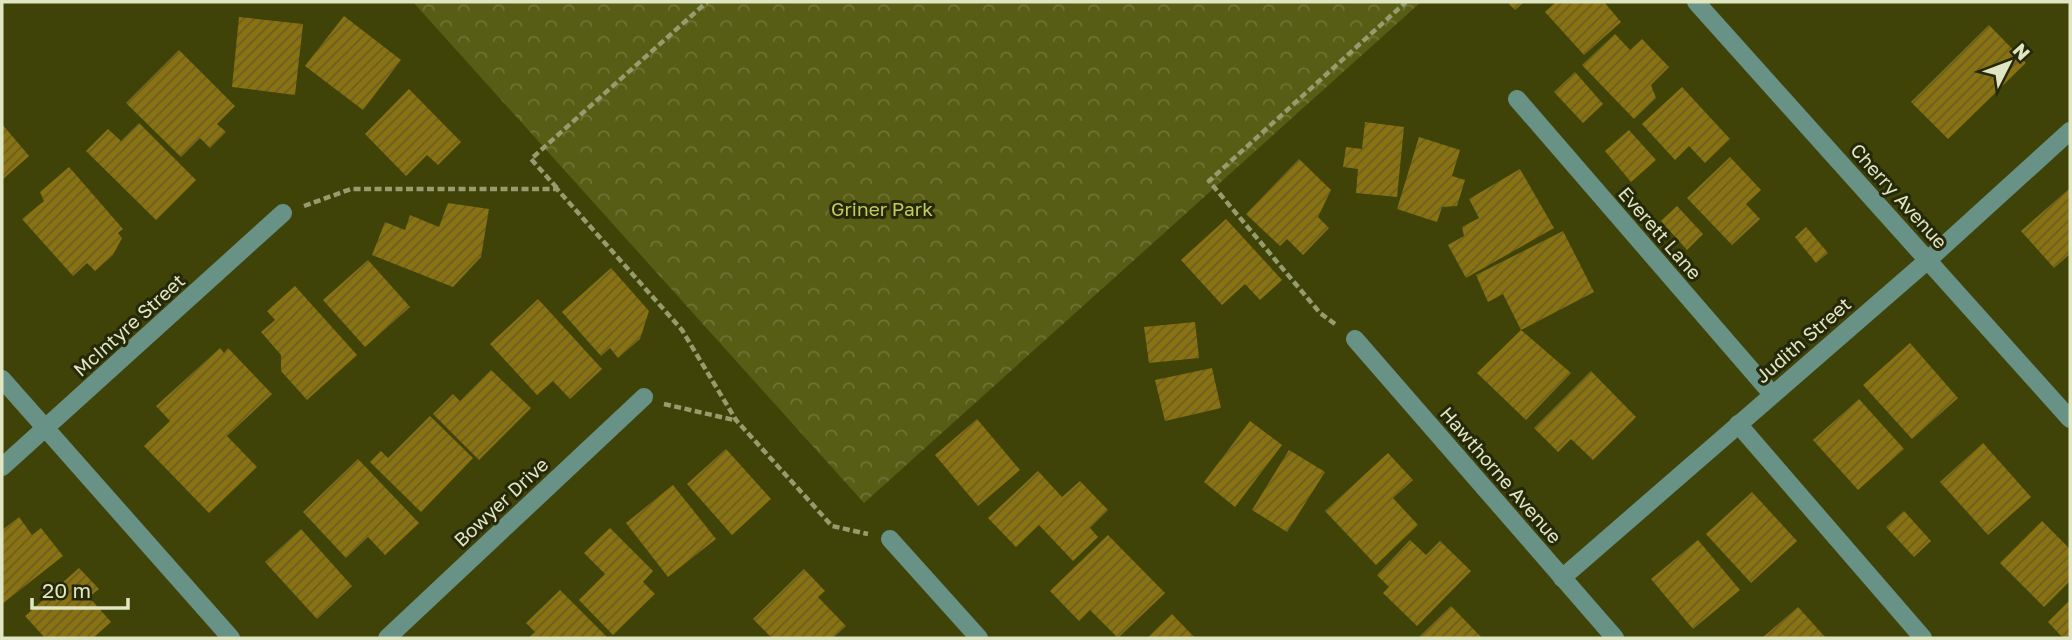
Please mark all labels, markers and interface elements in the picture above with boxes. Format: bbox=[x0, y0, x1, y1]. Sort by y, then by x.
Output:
north arrow bbox=[1974, 28, 2044, 98]
text: N bbox=[2009, 38, 2035, 64]
street label: Cherry Avenue bbox=[1846, 138, 1953, 253]
street label: Everett Lane bbox=[1614, 182, 1707, 284]
park label: Griner Park bbox=[831, 197, 933, 220]
street label: McIntyre Street bbox=[68, 269, 189, 381]
street label: Judith Street bbox=[1750, 292, 1855, 387]
street label: Hawthorne Avenue bbox=[1436, 402, 1567, 548]
street label: Bowyer Drive bbox=[449, 452, 552, 551]
scale bar bbox=[32, 566, 128, 610]
text: 20 m bbox=[42, 577, 91, 603]

